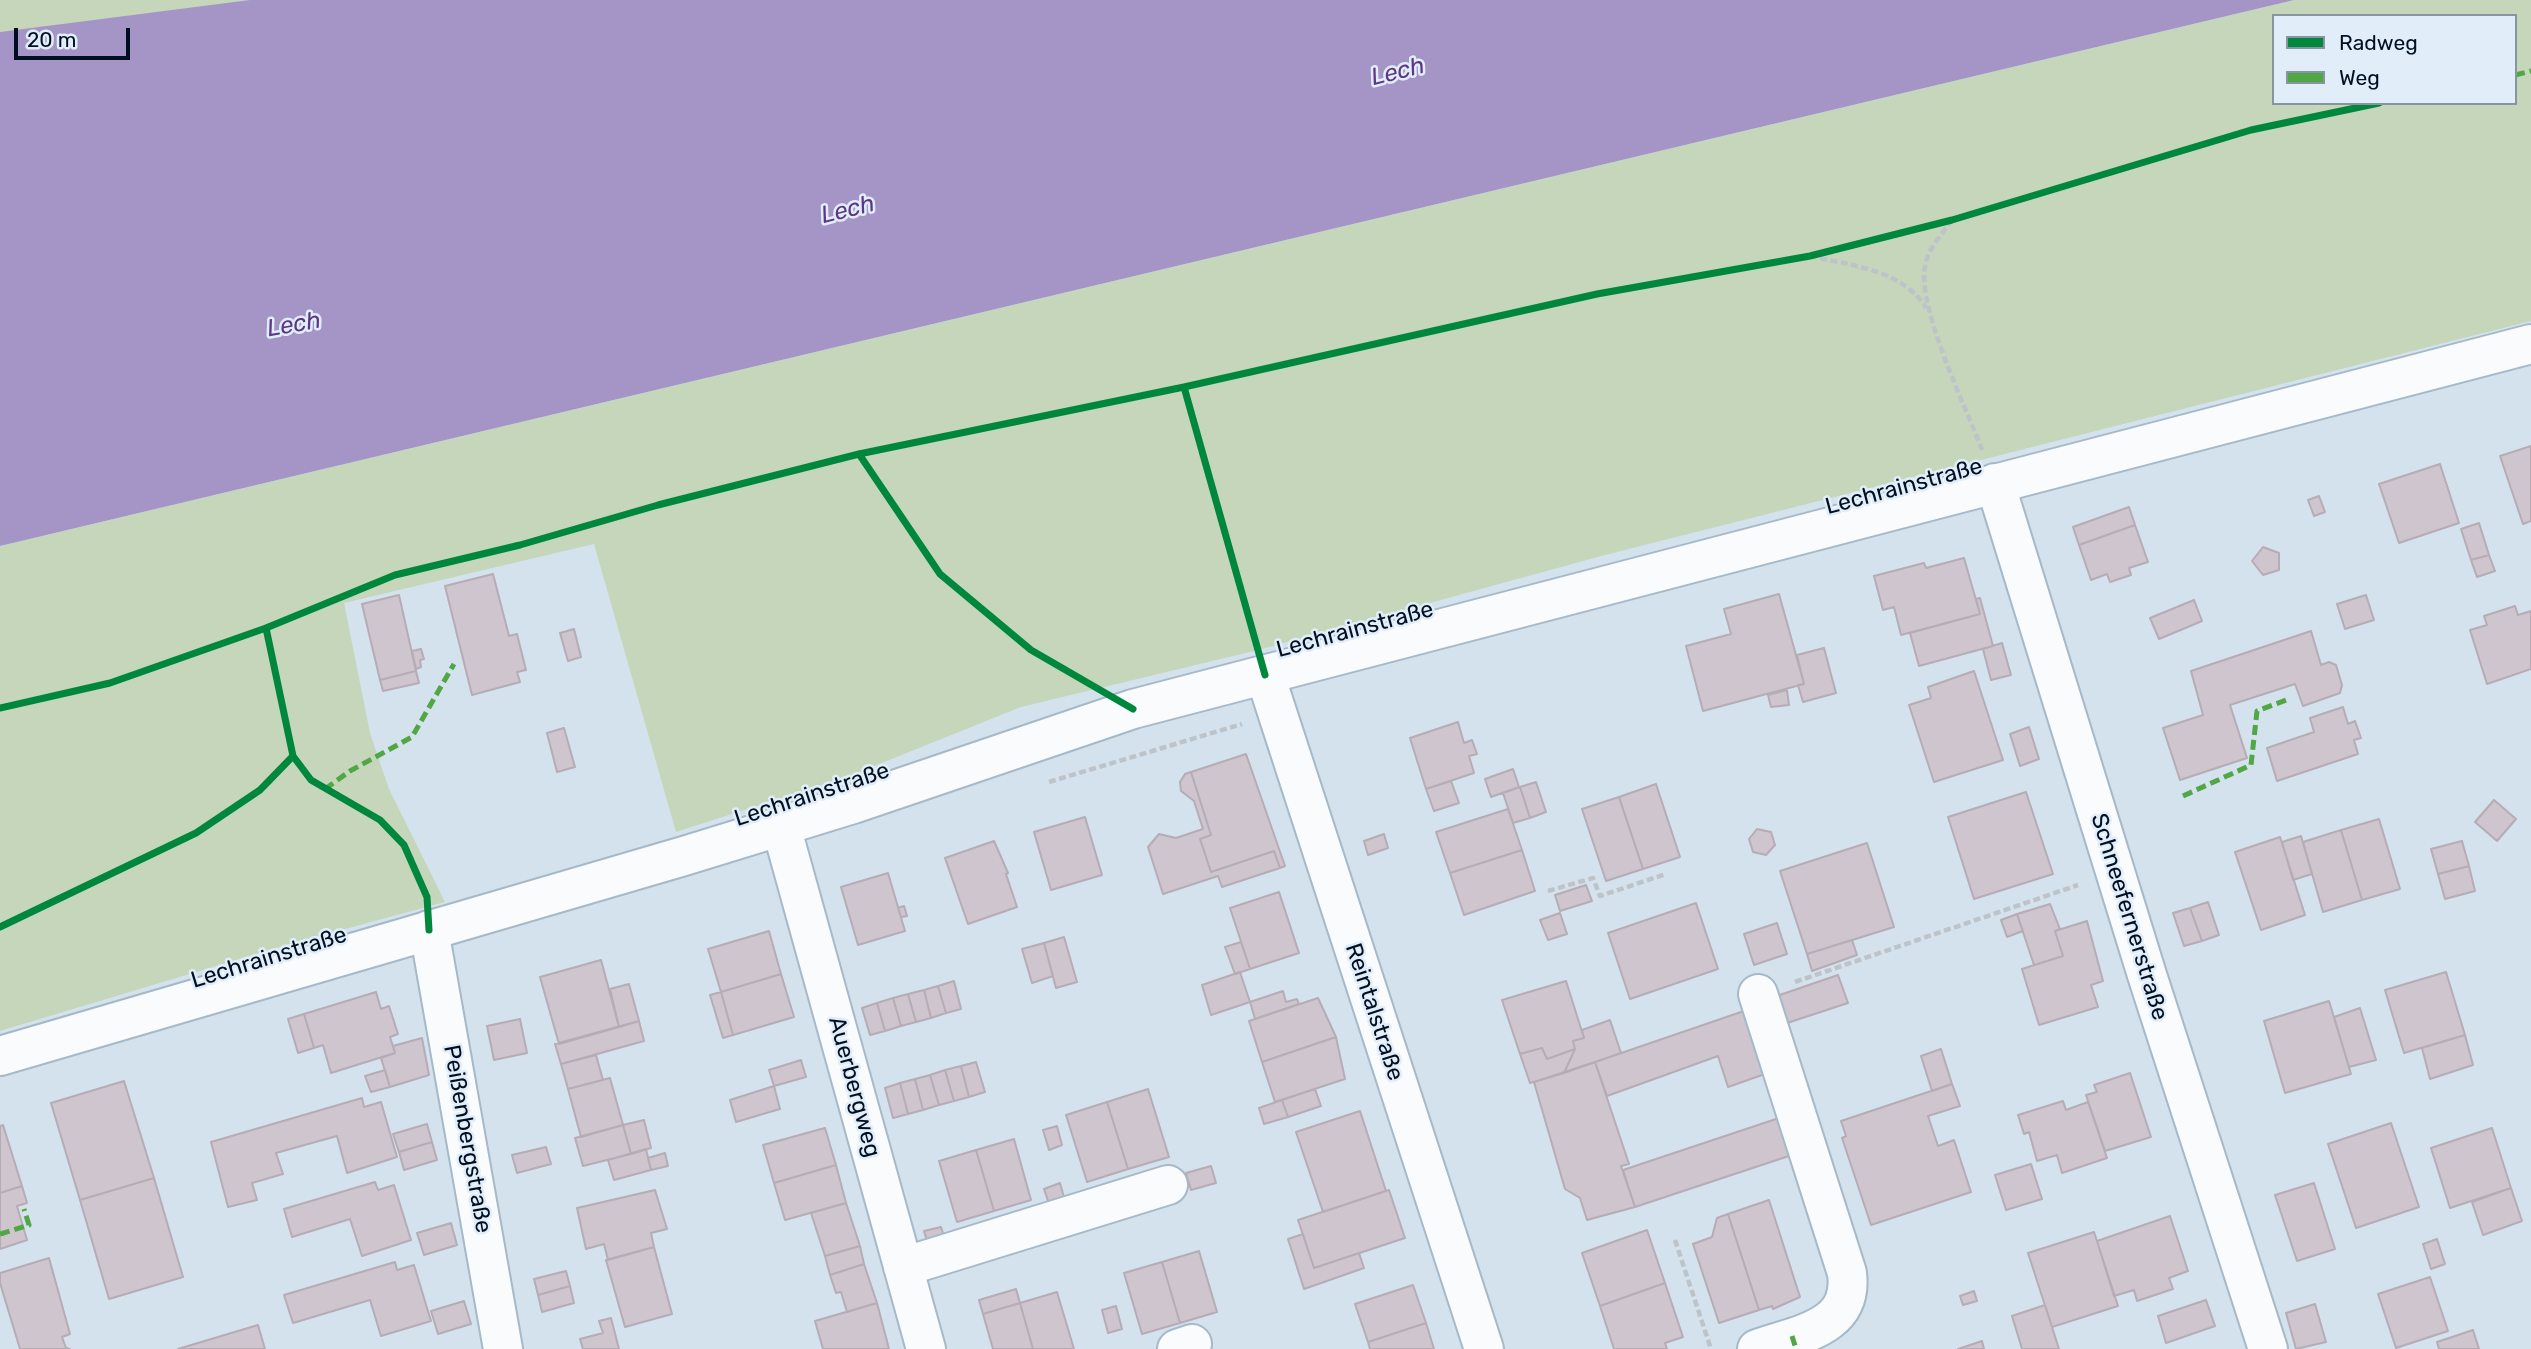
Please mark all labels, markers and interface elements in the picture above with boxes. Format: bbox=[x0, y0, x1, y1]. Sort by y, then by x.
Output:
scale bar bbox=[18, 14, 133, 58]
legend bbox=[2272, 14, 2517, 105]
text: 20 m bbox=[27, 27, 76, 52]
text: Radweg bbox=[2339, 30, 2418, 55]
water label: Lech bbox=[1368, 51, 1428, 93]
text: Weg bbox=[2339, 65, 2380, 90]
water label: Lech bbox=[818, 189, 878, 231]
water label: Lech bbox=[265, 306, 323, 344]
street label: Lechrainstraße bbox=[1822, 453, 1986, 521]
street label: Lechrainstraße bbox=[1273, 596, 1437, 664]
street label: Lechrainstraße bbox=[731, 757, 893, 833]
street label: Schneefernerstraße bbox=[2084, 810, 2174, 1024]
street label: Lechrainstraße bbox=[188, 921, 350, 995]
street label: Reintalstraße bbox=[1339, 940, 1409, 1084]
street label: Auerbergweg bbox=[822, 1014, 886, 1160]
street label: Peißenbergstraße bbox=[437, 1043, 497, 1235]

